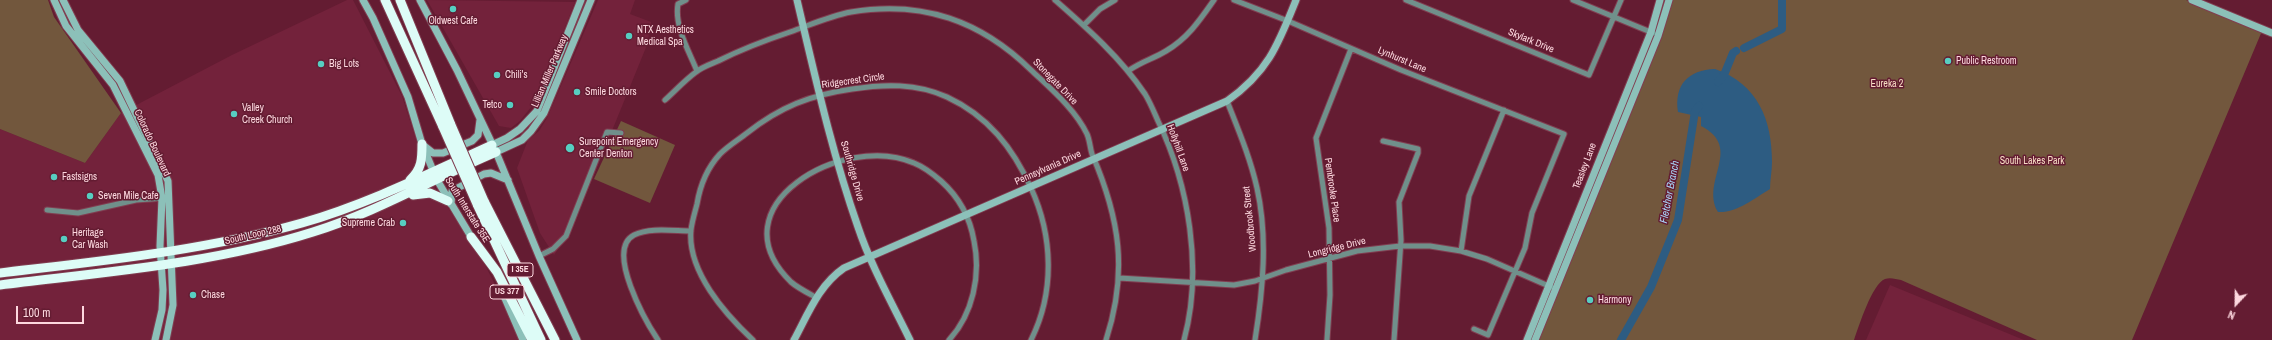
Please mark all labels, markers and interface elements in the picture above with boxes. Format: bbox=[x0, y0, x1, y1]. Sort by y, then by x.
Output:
marker: Oldwest Cafe bbox=[448, 4, 458, 14]
place label: Oldwest Cafe bbox=[428, 15, 478, 27]
place label: NTX Aesthetics Medical Spa bbox=[637, 24, 694, 48]
street label: Skylark Drive bbox=[1506, 26, 1556, 56]
marker: NTX Aesthetics Medical Spa bbox=[624, 31, 634, 41]
street label: Lillian Miller Parkway bbox=[529, 33, 571, 109]
street label: Lynhurst Lane bbox=[1376, 44, 1428, 76]
place label: Public Restroom bbox=[1956, 55, 2017, 67]
marker: Public Restroom bbox=[1943, 56, 1953, 66]
street label: Stonegate Drive bbox=[1030, 57, 1080, 107]
place label: Big Lots bbox=[329, 58, 359, 70]
marker: Big Lots bbox=[316, 59, 326, 69]
place label: Chili's bbox=[505, 69, 528, 81]
marker: Chili's bbox=[492, 70, 502, 80]
street label: Ridgecrest Circle bbox=[821, 71, 885, 91]
park label: Eureka 2 bbox=[1871, 78, 1903, 90]
place label: Smile Doctors bbox=[585, 86, 636, 98]
marker: Smile Doctors bbox=[572, 87, 582, 97]
place label: Tetco bbox=[482, 99, 502, 111]
marker: Tetco bbox=[505, 100, 515, 110]
place label: Valley Creek Church bbox=[242, 102, 293, 126]
street label: Colorado Boulevard bbox=[131, 108, 173, 178]
marker: Valley Creek Church bbox=[229, 109, 239, 119]
street label: Hollyhill Lane bbox=[1164, 123, 1192, 173]
place label: Surepoint Emergency Center Denton bbox=[579, 136, 658, 160]
street label: Southridge Drive bbox=[838, 140, 866, 202]
street label: Teasley Lane bbox=[1571, 141, 1599, 191]
marker: Surepoint Emergency Center Denton bbox=[564, 142, 576, 154]
street label: Pennsylvania Drive bbox=[1013, 148, 1083, 188]
park label: South Lakes Park bbox=[2000, 155, 2064, 167]
street label: Pembrooke Place bbox=[1322, 157, 1342, 223]
water label: Fletcher Branch bbox=[1657, 159, 1683, 225]
place label: Fastsigns bbox=[62, 171, 97, 183]
marker: Fastsigns bbox=[49, 172, 59, 182]
street label: South Interstate 35E bbox=[442, 175, 492, 245]
street label: Woodbrook Street bbox=[1241, 186, 1259, 252]
place label: Seven Mile Cafe bbox=[98, 190, 159, 202]
marker: Seven Mile Cafe bbox=[85, 191, 95, 201]
place label: Supreme Crab bbox=[342, 217, 395, 229]
marker: Supreme Crab bbox=[398, 218, 408, 228]
street label: South Loop 288 bbox=[223, 223, 283, 247]
place label: Heritage Car Wash bbox=[72, 227, 108, 250]
marker: Heritage Car Wash bbox=[59, 234, 69, 244]
street label: Longridge Drive bbox=[1307, 235, 1367, 261]
road number: I 35E bbox=[507, 263, 533, 277]
north arrow bbox=[2216, 284, 2256, 324]
road number: US 377 bbox=[490, 285, 524, 299]
place label: Chase bbox=[201, 289, 225, 301]
marker: Chase bbox=[188, 290, 198, 300]
place label: Harmony bbox=[1598, 294, 1631, 306]
marker: Harmony bbox=[1585, 295, 1595, 305]
scale bar bbox=[18, 298, 86, 324]
text: 100 m bbox=[23, 305, 50, 321]
text: N bbox=[2226, 307, 2237, 323]

